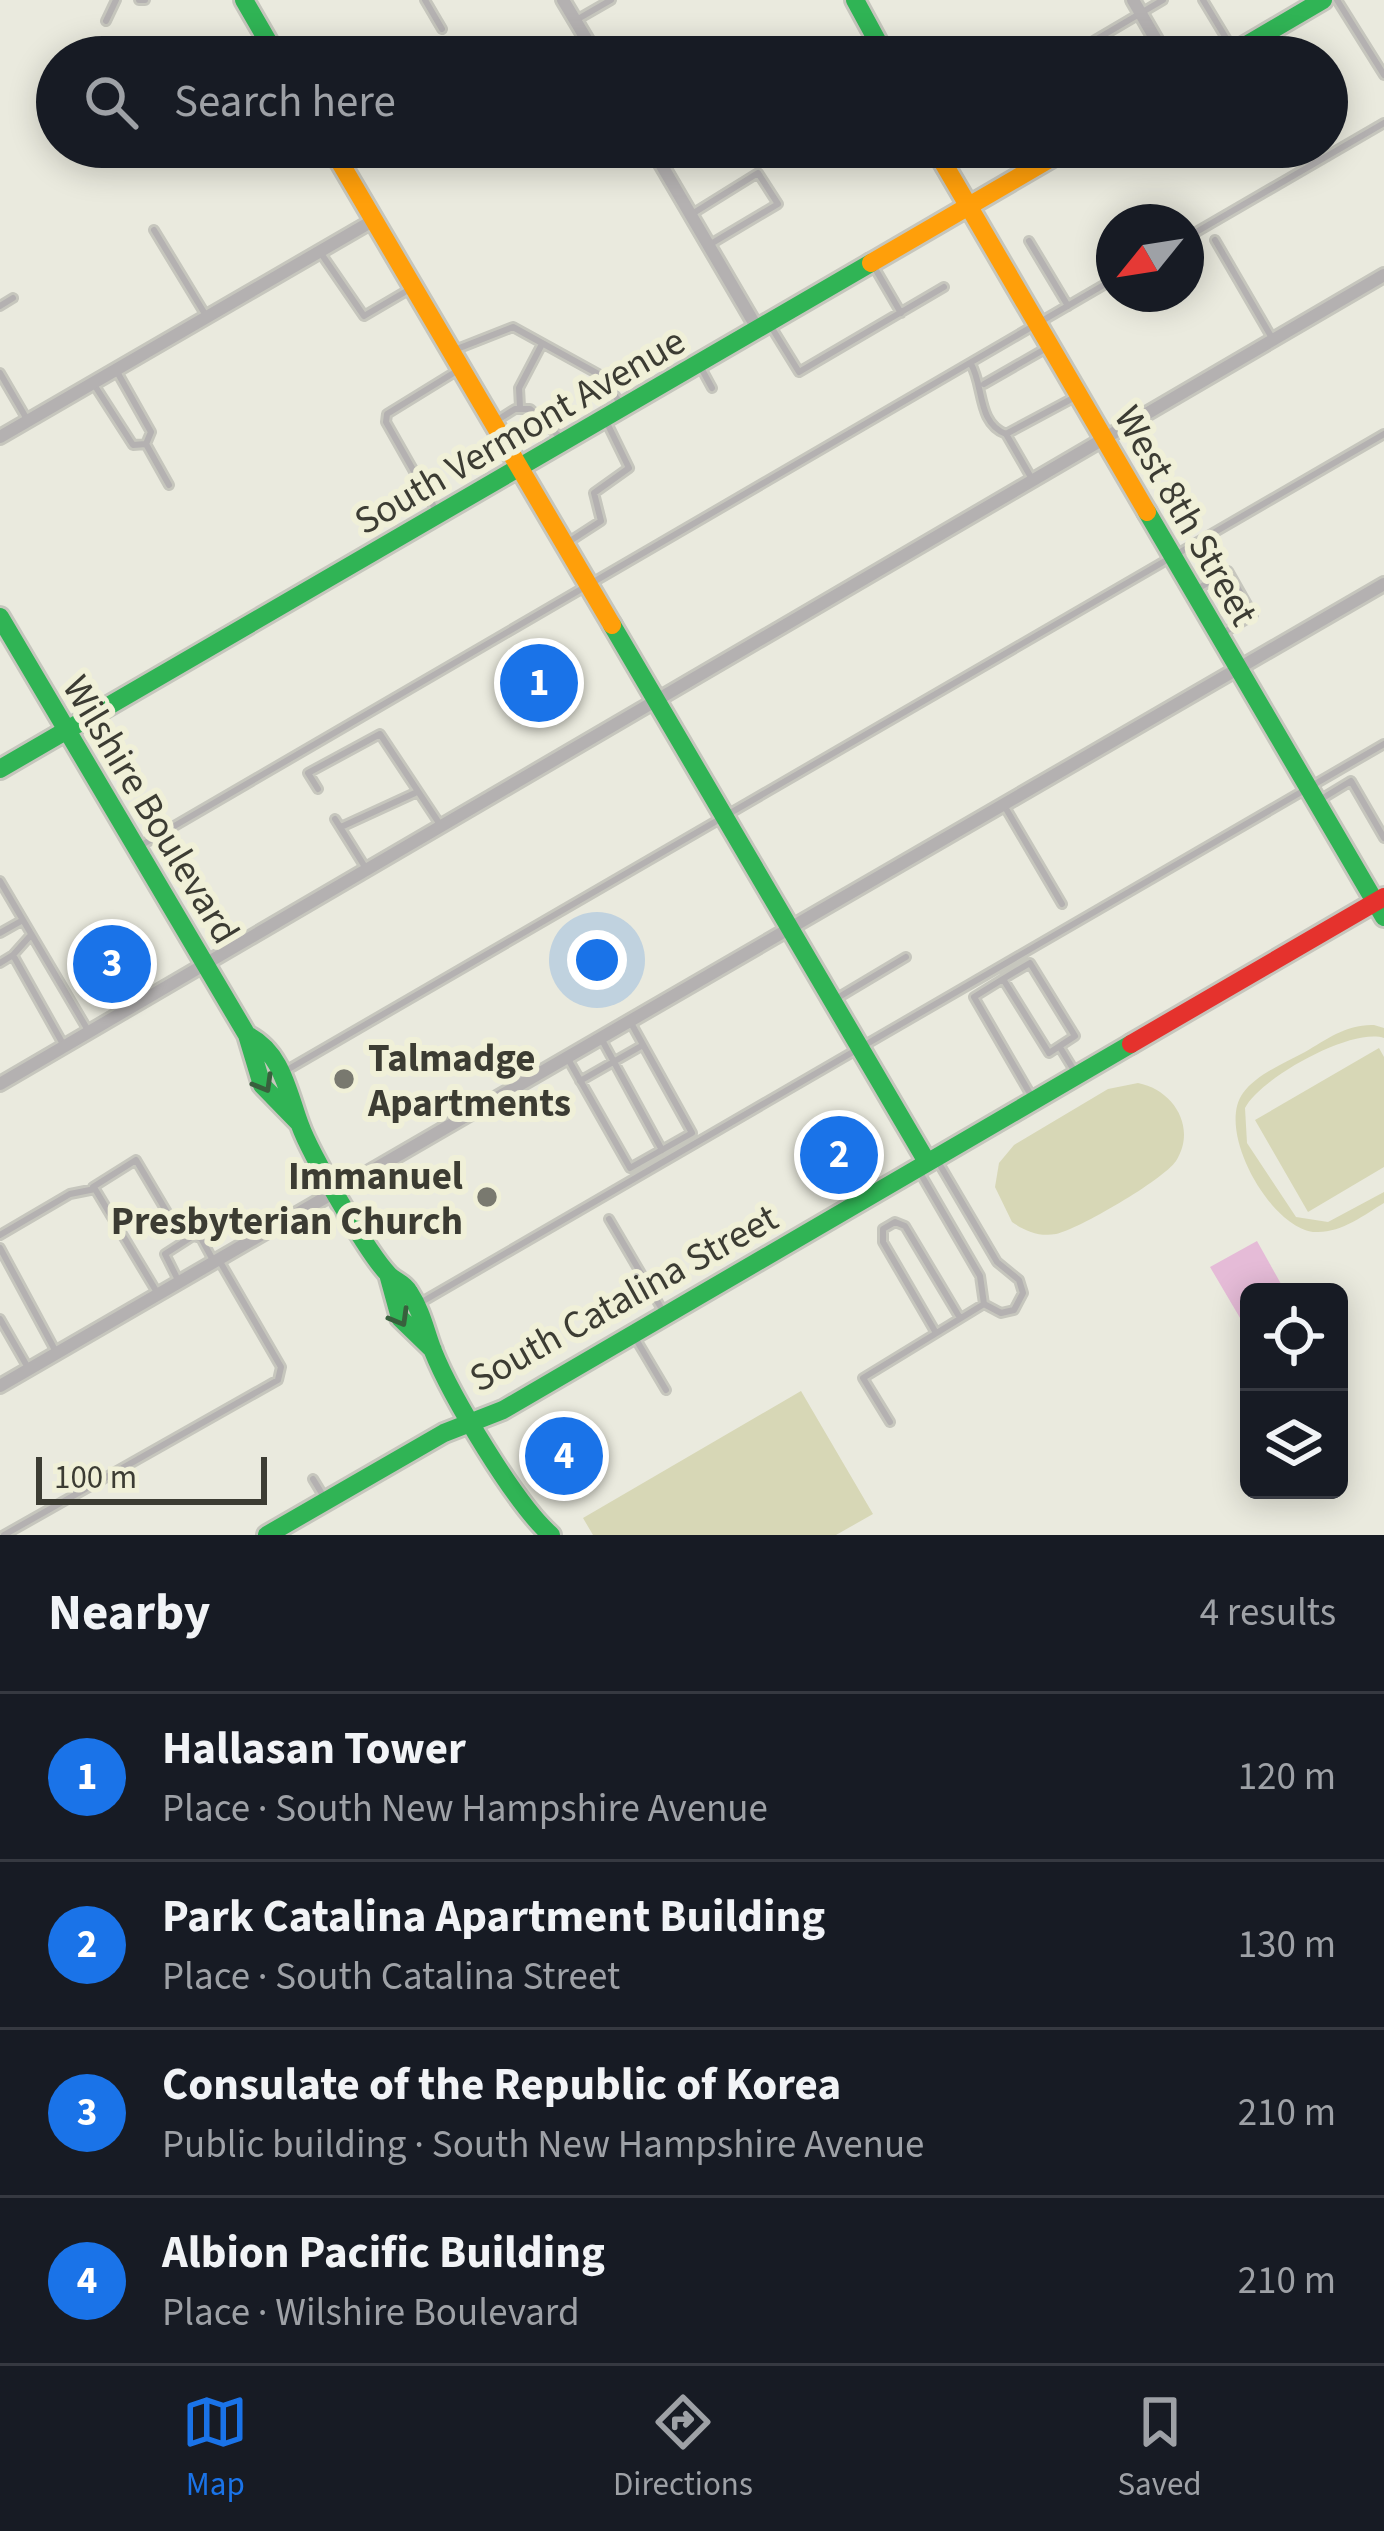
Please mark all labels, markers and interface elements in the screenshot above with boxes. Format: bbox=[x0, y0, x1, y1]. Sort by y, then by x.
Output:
search box bbox=[36, 36, 1348, 168]
icon: search bbox=[78, 69, 144, 135]
text: Search here bbox=[174, 70, 396, 134]
north arrow bbox=[1096, 204, 1204, 312]
street label: South Vermont Avenue bbox=[344, 314, 696, 549]
street label: West 8th Street bbox=[1100, 396, 1271, 636]
pin: 1 bbox=[500, 638, 578, 728]
street label: Wilshire Boulevard bbox=[48, 665, 253, 955]
pin: 3 bbox=[73, 919, 151, 1009]
your location bbox=[567, 930, 627, 990]
place label: Talmadge Apartments bbox=[367, 1031, 571, 1132]
marker: Talmadge Apartments bbox=[331, 1066, 357, 1092]
one-way arrow bbox=[249, 1071, 272, 1093]
pin: 2 bbox=[800, 1110, 878, 1200]
place label: Immanuel Presbyterian Church bbox=[111, 1149, 463, 1250]
marker: Immanuel Presbyterian Church bbox=[474, 1184, 500, 1210]
street label: South Catalina Street bbox=[460, 1191, 788, 1407]
map controls bbox=[1240, 1283, 1348, 1499]
button: locate bbox=[1240, 1283, 1348, 1391]
one-way arrow bbox=[386, 1305, 409, 1327]
button: layers bbox=[1240, 1391, 1348, 1499]
pin: 4 bbox=[525, 1411, 603, 1501]
scale bar bbox=[36, 1451, 267, 1504]
text: 100 m bbox=[54, 1454, 137, 1501]
text: Nearby bbox=[48, 1577, 210, 1649]
text: 4 results bbox=[1200, 1585, 1336, 1641]
text: Hallasan Tower bbox=[162, 1717, 466, 1781]
text: 1 bbox=[77, 1749, 97, 1805]
text: 120 m bbox=[1238, 1749, 1336, 1805]
text: Place · South New Hampshire Avenue bbox=[162, 1781, 768, 1837]
text: Park Catalina Apartment Building bbox=[162, 1885, 825, 1949]
text: 2 bbox=[77, 1917, 97, 1973]
text: 130 m bbox=[1238, 1917, 1336, 1973]
text: Place · South Catalina Street bbox=[162, 1949, 620, 2005]
text: Consulate of the Republic of Korea bbox=[162, 2053, 841, 2117]
text: 3 bbox=[77, 2085, 97, 2141]
text: 210 m bbox=[1238, 2085, 1336, 2141]
text: Public building · South New Hampshire Avenue bbox=[162, 2117, 924, 2173]
text: Albion Pacific Building bbox=[162, 2221, 605, 2285]
text: 4 bbox=[77, 2253, 97, 2309]
text: 210 m bbox=[1238, 2253, 1336, 2309]
text: Place · Wilshire Boulevard bbox=[162, 2285, 580, 2341]
tab: Map bbox=[182, 2389, 248, 2508]
tab: Directions bbox=[613, 2389, 753, 2508]
tab: Saved bbox=[1117, 2389, 1202, 2508]

